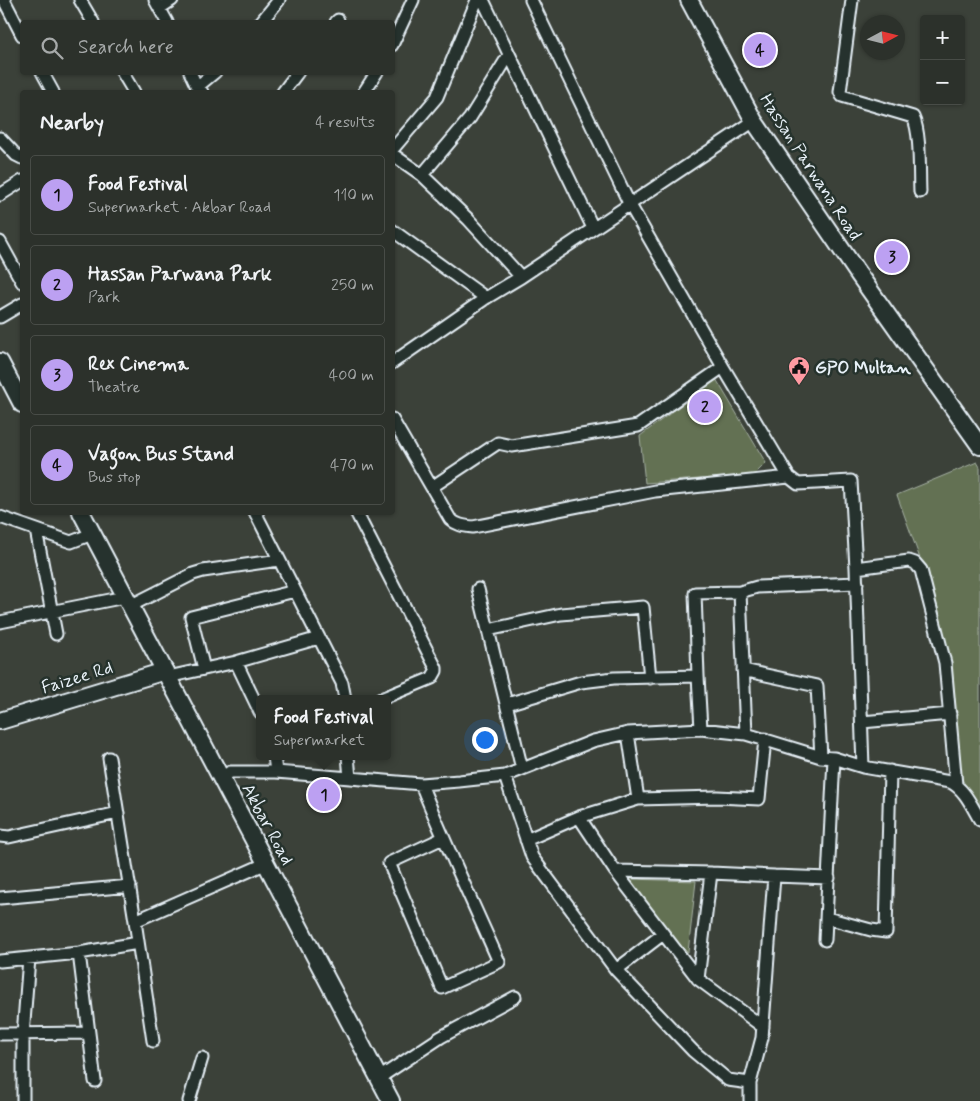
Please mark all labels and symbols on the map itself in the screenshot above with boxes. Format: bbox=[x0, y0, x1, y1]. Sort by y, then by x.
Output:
north arrow bbox=[860, 15, 905, 60]
pin: 4 bbox=[744, 31, 776, 69]
street label: Hassan Parwana Road bbox=[754, 90, 867, 246]
pin: 3 bbox=[876, 238, 908, 276]
public building icon: GPO Multan bbox=[787, 355, 811, 386]
place label: GPO Multan bbox=[815, 356, 912, 380]
pin: 2 bbox=[689, 388, 721, 426]
street label: Faizee Rd bbox=[39, 656, 116, 700]
your location bbox=[472, 727, 498, 753]
pin: 1 bbox=[308, 776, 340, 814]
street label: Akbar Road bbox=[236, 779, 299, 870]

